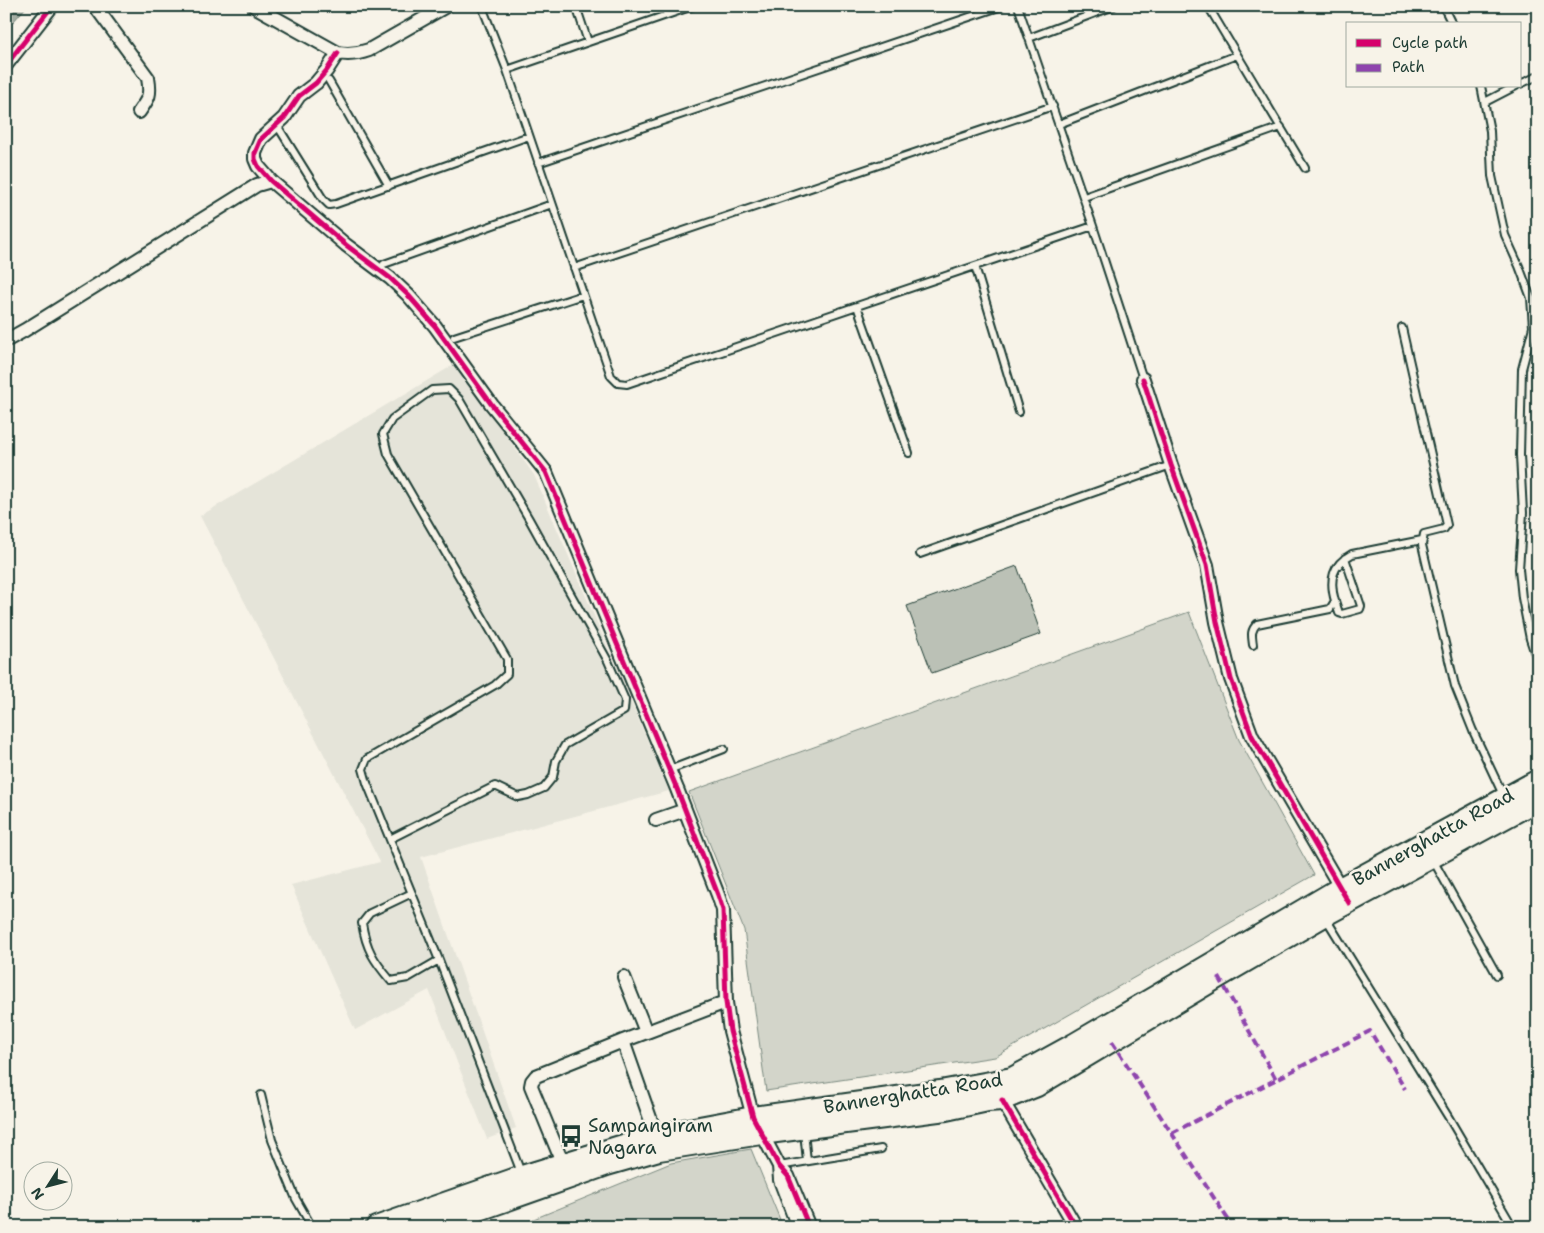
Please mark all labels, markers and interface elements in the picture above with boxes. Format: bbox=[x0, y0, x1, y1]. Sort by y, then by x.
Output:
legend bbox=[1346, 22, 1522, 88]
text: Cycle path bbox=[1392, 33, 1468, 53]
text: Path bbox=[1392, 57, 1425, 77]
street label: Bannerghatta Road bbox=[1348, 782, 1518, 892]
street label: Bannerghatta Road bbox=[822, 1066, 1004, 1120]
place label: Sampangiram Nagara bbox=[588, 1113, 713, 1160]
bus stop icon: Sampangiram Nagara bbox=[558, 1123, 584, 1149]
north arrow bbox=[22, 1160, 72, 1210]
text: N bbox=[27, 1184, 48, 1203]

